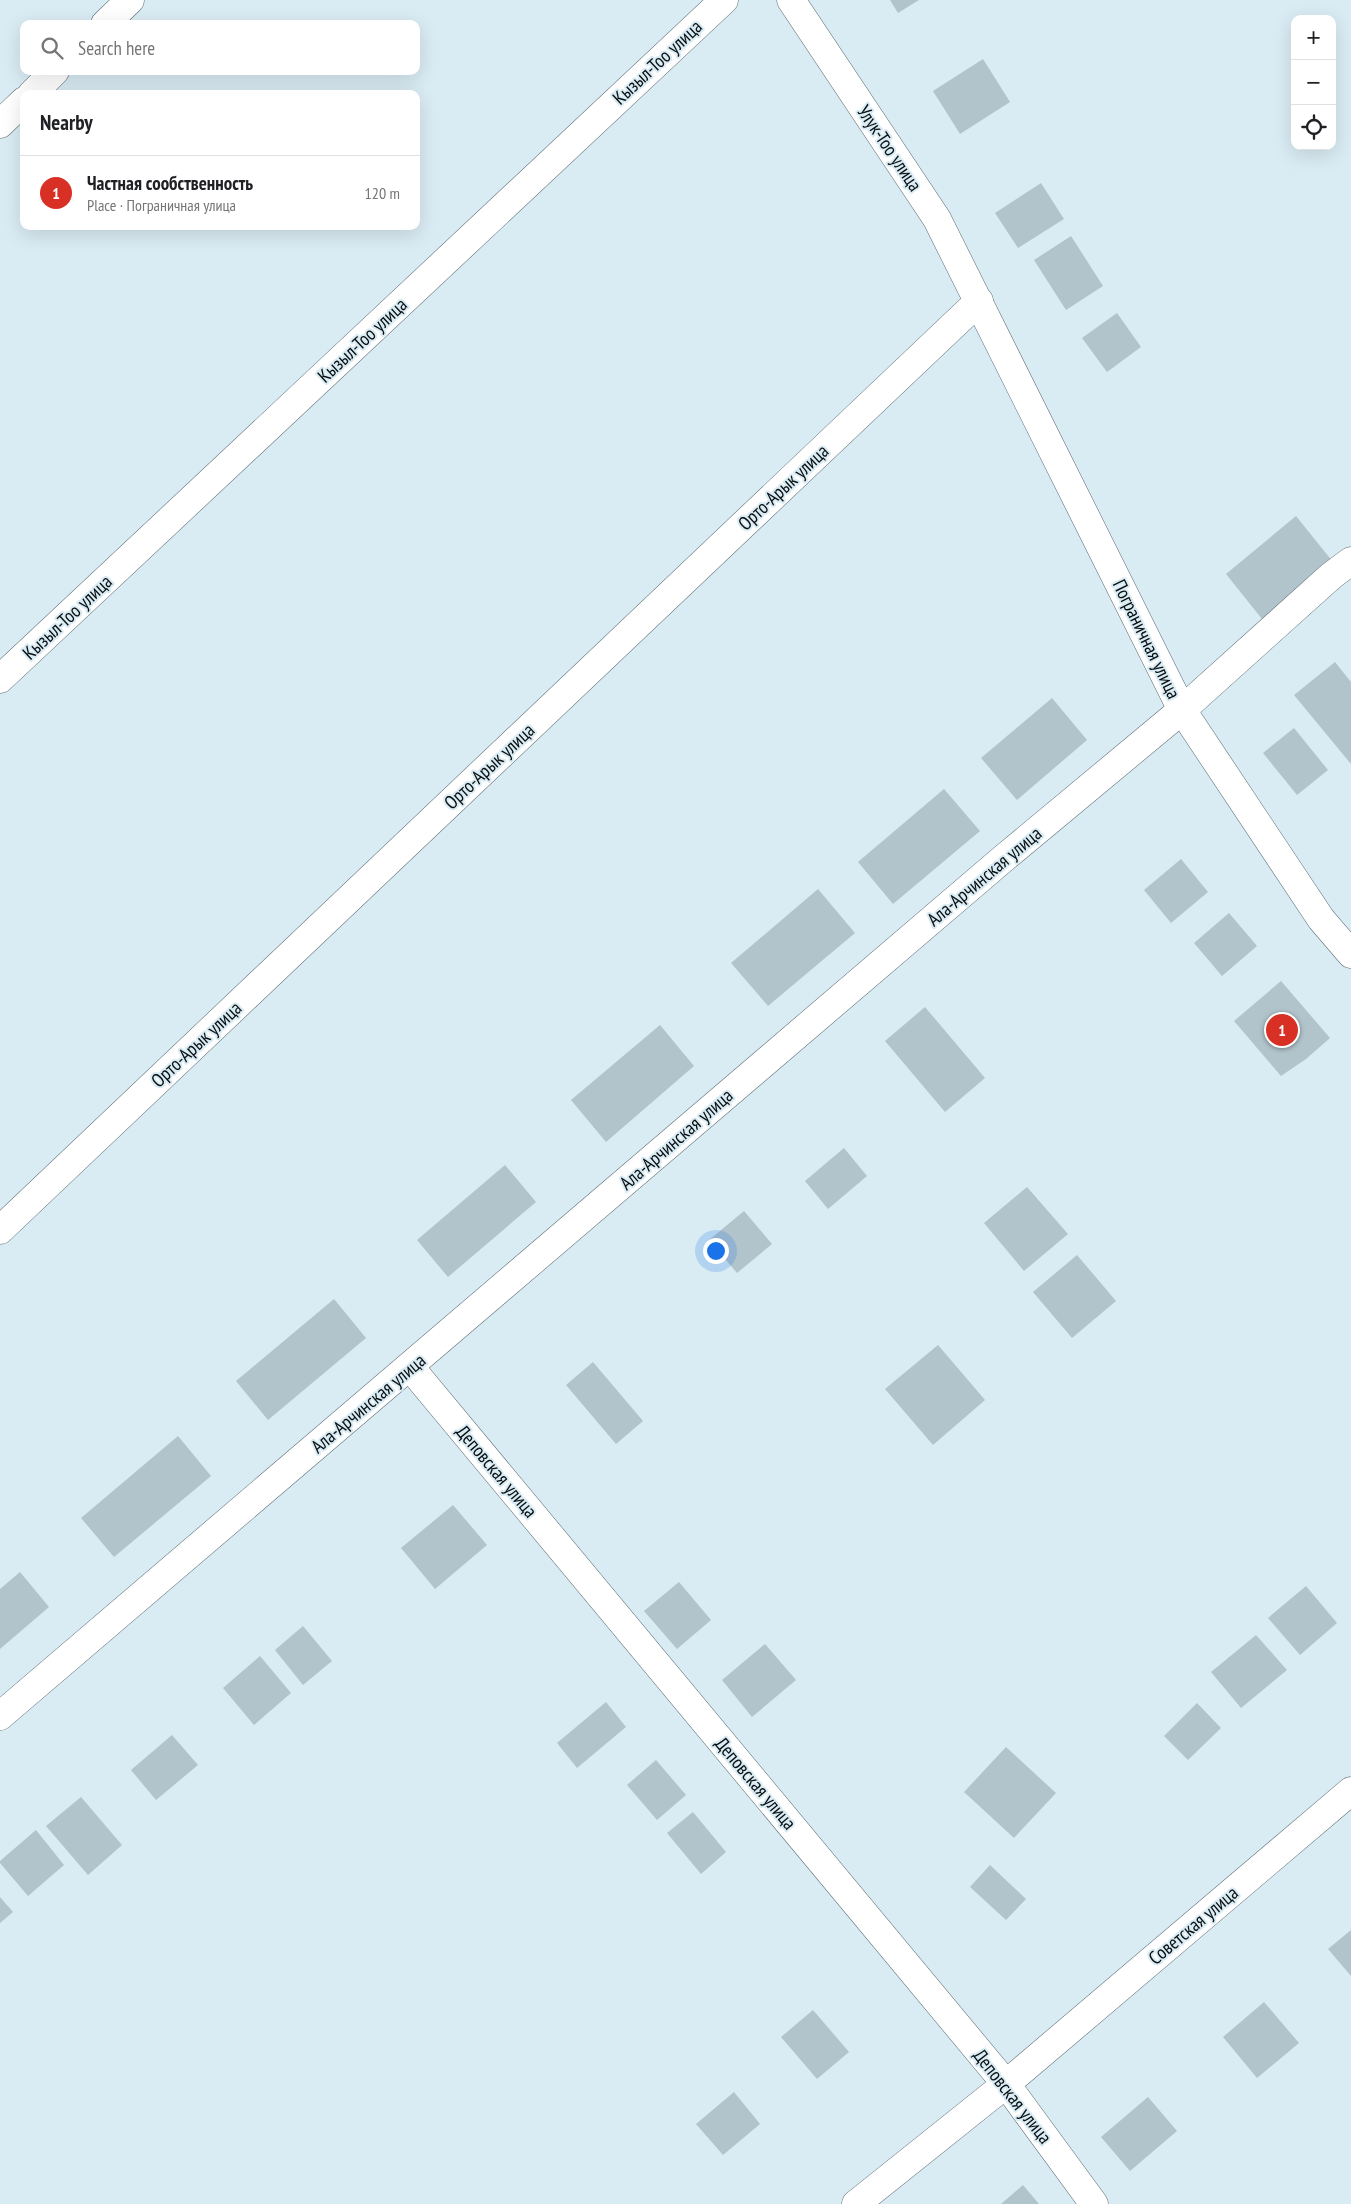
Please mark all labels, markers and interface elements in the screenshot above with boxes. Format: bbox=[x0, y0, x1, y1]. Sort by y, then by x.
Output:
street label: Кызыл-Тоо улица bbox=[607, 14, 707, 110]
map controls bbox=[1291, 15, 1336, 150]
button: + bbox=[1291, 15, 1336, 60]
search box bbox=[20, 20, 420, 75]
icon: search bbox=[38, 34, 66, 62]
text: Search here bbox=[78, 36, 155, 60]
button: − bbox=[1291, 60, 1336, 105]
street label: Улук-Тоо улица bbox=[852, 100, 928, 196]
button: locate bbox=[1291, 105, 1336, 150]
text: Nearby bbox=[40, 109, 93, 136]
text: Частная сообственность bbox=[87, 171, 253, 195]
text: 1 bbox=[52, 183, 60, 203]
text: 120 m bbox=[365, 183, 400, 203]
text: Place · Пограничная улица bbox=[87, 195, 236, 215]
street label: Кызыл-Тоо улица bbox=[312, 292, 412, 388]
street label: Орто-Арык улица bbox=[733, 439, 833, 535]
street label: Кызыл-Тоо улица bbox=[17, 569, 117, 665]
street label: Пограничная улица bbox=[1108, 575, 1186, 703]
street label: Орто-Арык улица bbox=[439, 718, 539, 814]
street label: Ала-Арчинская улица bbox=[922, 821, 1046, 931]
street label: Орто-Арык улица bbox=[146, 996, 246, 1092]
pin: 1 bbox=[1266, 1011, 1298, 1049]
street label: Ала-Арчинская улица bbox=[614, 1083, 738, 1195]
your location bbox=[703, 1238, 729, 1264]
street label: Ала-Арчинская улица bbox=[306, 1348, 430, 1458]
street label: Деповская улица bbox=[451, 1420, 543, 1522]
street label: Деповская улица bbox=[710, 1732, 802, 1834]
street label: Советская улица bbox=[1143, 1881, 1243, 1969]
street label: Деповская улица bbox=[968, 2044, 1058, 2148]

